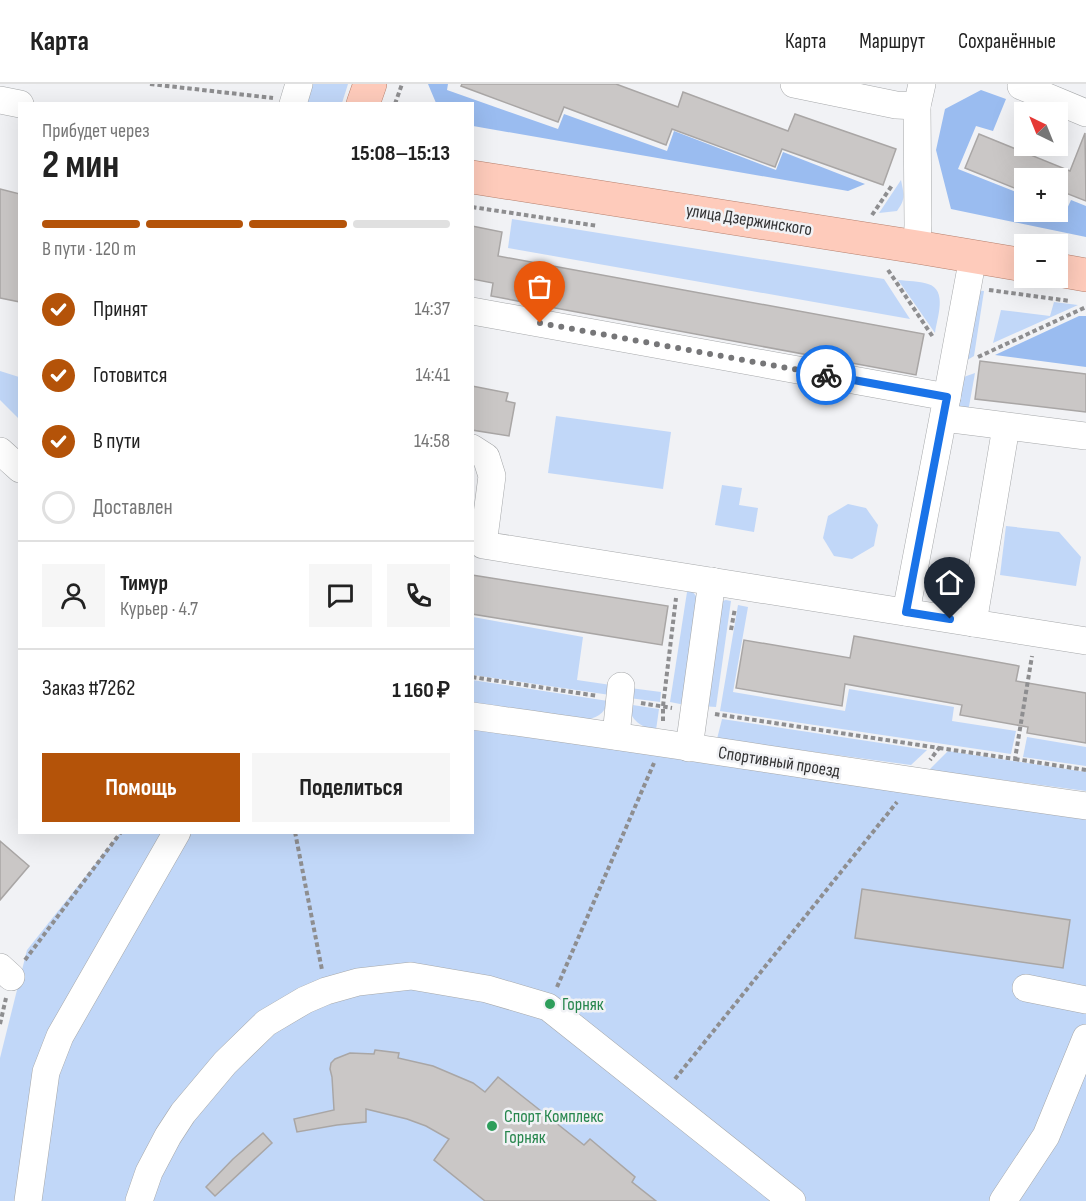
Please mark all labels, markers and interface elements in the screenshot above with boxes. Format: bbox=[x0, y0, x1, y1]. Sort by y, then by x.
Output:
text: Карта bbox=[30, 25, 89, 58]
text: Карта bbox=[785, 29, 826, 54]
text: Маршрут bbox=[859, 29, 925, 54]
text: Сохранённые bbox=[958, 29, 1056, 54]
north arrow bbox=[1014, 102, 1068, 156]
map controls bbox=[1014, 102, 1068, 288]
text: Прибудет через bbox=[42, 119, 150, 143]
text: 15:08–15:13 bbox=[351, 140, 450, 167]
text: 2 мин bbox=[42, 142, 119, 189]
button: + bbox=[1014, 168, 1068, 222]
street label: улица Дзержинского bbox=[684, 200, 814, 240]
button: − bbox=[1014, 234, 1068, 288]
text: В пути · 120 m bbox=[42, 237, 136, 261]
pin bbox=[514, 261, 565, 323]
icon: bag bbox=[523, 270, 556, 303]
icon: check bbox=[42, 293, 75, 326]
text: Принят bbox=[93, 296, 148, 323]
text: 14:37 bbox=[414, 297, 450, 321]
courier bbox=[796, 345, 856, 405]
icon: check bbox=[42, 359, 75, 392]
icon: bike bbox=[810, 359, 843, 392]
text: Готовится bbox=[93, 362, 167, 389]
text: 14:41 bbox=[415, 363, 450, 387]
icon: check bbox=[42, 425, 75, 458]
text: В пути bbox=[93, 428, 141, 455]
text: 14:58 bbox=[414, 429, 450, 453]
text: Доставлен bbox=[93, 494, 173, 521]
pin bbox=[924, 557, 975, 619]
button: person bbox=[42, 564, 105, 627]
button: chat bbox=[309, 564, 372, 627]
button: phone bbox=[387, 564, 450, 627]
icon: home bbox=[933, 566, 966, 599]
text: Тимур bbox=[120, 570, 168, 597]
text: Курьер · 4.7 bbox=[120, 597, 198, 621]
text: Заказ #7262 bbox=[42, 675, 135, 702]
text: 1 160 ₽ bbox=[392, 677, 450, 704]
street label: Спортивный проезд bbox=[717, 742, 842, 782]
button: Помощь bbox=[42, 753, 240, 822]
button: Поделиться bbox=[252, 753, 450, 822]
place label: Горняк bbox=[562, 994, 604, 1015]
marker: Горняк bbox=[543, 997, 557, 1011]
place label: Спорт Комплекс Горняк bbox=[504, 1106, 604, 1148]
marker: Спорт Комплекс Горняк bbox=[485, 1119, 499, 1133]

